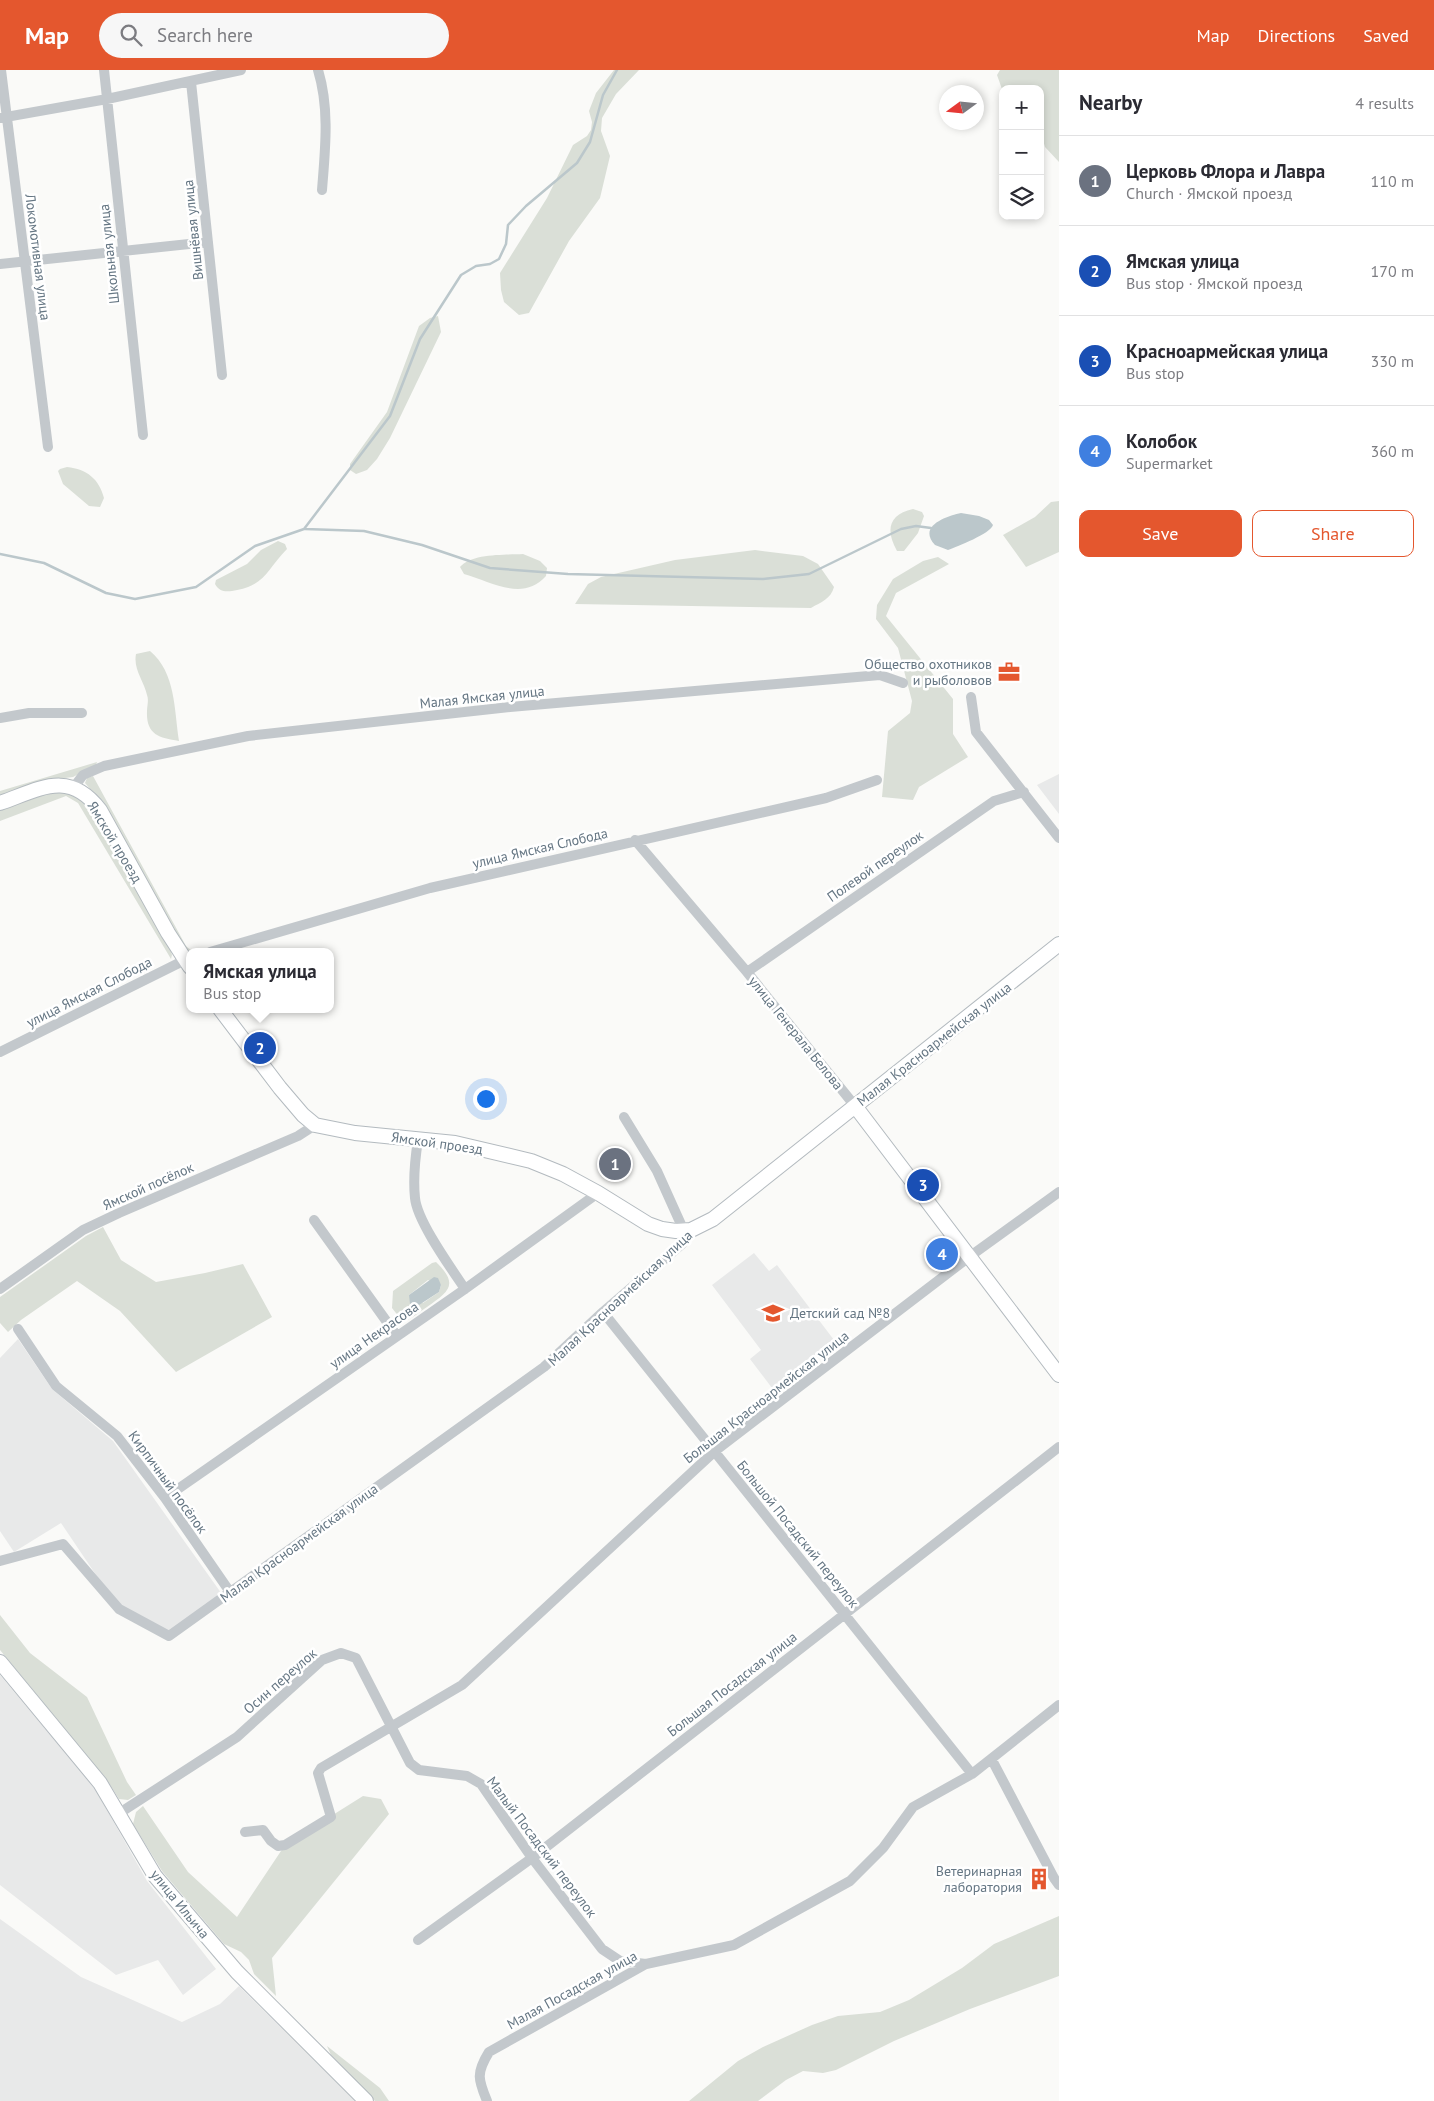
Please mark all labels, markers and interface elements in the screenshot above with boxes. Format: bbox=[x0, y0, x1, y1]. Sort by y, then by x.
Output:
search box bbox=[99, 13, 449, 58]
text: Map bbox=[25, 20, 69, 51]
icon: search bbox=[117, 21, 145, 49]
text: Search here bbox=[157, 23, 253, 47]
text: Map bbox=[1197, 24, 1229, 47]
text: Directions bbox=[1257, 24, 1335, 47]
text: Saved bbox=[1363, 24, 1409, 47]
north arrow bbox=[939, 85, 984, 130]
map controls bbox=[999, 85, 1044, 220]
button: + bbox=[999, 85, 1044, 130]
text: Nearby bbox=[1079, 89, 1142, 116]
text: 4 results bbox=[1355, 93, 1414, 113]
button: − bbox=[999, 130, 1044, 175]
text: Церковь Флора и Лавра bbox=[1126, 159, 1325, 183]
text: 1 bbox=[1090, 171, 1100, 191]
text: 110 m bbox=[1371, 171, 1414, 191]
button: layers bbox=[999, 175, 1044, 220]
street label: Вишнёвая улица bbox=[179, 179, 207, 281]
text: Church · Ямской проезд bbox=[1126, 183, 1292, 203]
street label: Локомотивная улица bbox=[21, 192, 55, 321]
street label: Школьная улица bbox=[95, 203, 123, 305]
text: Ямская улица bbox=[1126, 249, 1239, 273]
text: 2 bbox=[1090, 261, 1100, 281]
text: 170 m bbox=[1371, 261, 1414, 281]
text: Bus stop · Ямской проезд bbox=[1126, 273, 1302, 293]
text: Красноармейская улица bbox=[1126, 339, 1328, 363]
text: 3 bbox=[1090, 351, 1100, 371]
text: 330 m bbox=[1371, 351, 1414, 371]
text: Bus stop bbox=[1126, 363, 1184, 383]
text: Колобок bbox=[1126, 429, 1197, 453]
text: 4 bbox=[1090, 441, 1100, 461]
text: 360 m bbox=[1371, 441, 1414, 461]
text: Supermarket bbox=[1126, 453, 1213, 473]
button: Save bbox=[1079, 510, 1242, 557]
button: Share bbox=[1252, 510, 1414, 557]
place label: Общество охотников и рыболовов bbox=[864, 655, 992, 689]
office icon: Общество охотников и рыболовов bbox=[996, 659, 1022, 685]
street label: Малая Ямская улица bbox=[419, 681, 545, 713]
street label: Ямской проезд bbox=[84, 798, 147, 886]
street label: улица Ямская Слобода bbox=[471, 824, 609, 872]
street label: Полевой переулок bbox=[823, 826, 927, 906]
popup bbox=[186, 948, 334, 1013]
street label: улица Ямская Слобода bbox=[23, 953, 155, 1031]
text: Ямская улица bbox=[203, 959, 317, 983]
street label: улица Генерала Белова bbox=[745, 973, 847, 1094]
street label: Малая Красноармейская улица bbox=[853, 978, 1015, 1110]
text: Bus stop bbox=[203, 983, 262, 1003]
pin: 2 bbox=[244, 1029, 276, 1067]
your location bbox=[473, 1086, 499, 1112]
street label: Ямской проезд bbox=[390, 1128, 484, 1158]
pin: 1 bbox=[599, 1145, 631, 1183]
street label: Ямской посёлок bbox=[100, 1158, 197, 1214]
pin: 3 bbox=[907, 1166, 939, 1204]
street label: Малая Красноармейская улица bbox=[544, 1226, 696, 1370]
pin: 4 bbox=[926, 1235, 958, 1273]
street label: улица Некрасова bbox=[326, 1298, 422, 1372]
school or university icon: Детский сад №8 bbox=[760, 1300, 786, 1326]
place label: Детский сад №8 bbox=[790, 1304, 890, 1322]
street label: Большая Красноармейская улица bbox=[680, 1327, 852, 1467]
street label: Кирпичный посёлок bbox=[125, 1427, 212, 1537]
street label: Большой Посадский переулок bbox=[733, 1457, 863, 1611]
street label: Малая Красноармейская улица bbox=[216, 1480, 382, 1606]
street label: Большая Посадская улица bbox=[663, 1628, 801, 1740]
street label: Осин переулок bbox=[240, 1644, 321, 1718]
street label: Малый Посадский переулок bbox=[483, 1773, 601, 1921]
place label: Ветеринарная лаборатория bbox=[936, 1862, 1022, 1896]
street label: улица Ильича bbox=[147, 1866, 213, 1942]
building icon: Ветеринарная лаборатория bbox=[1026, 1866, 1052, 1892]
street label: Малая Посадская улица bbox=[504, 1947, 640, 2033]

